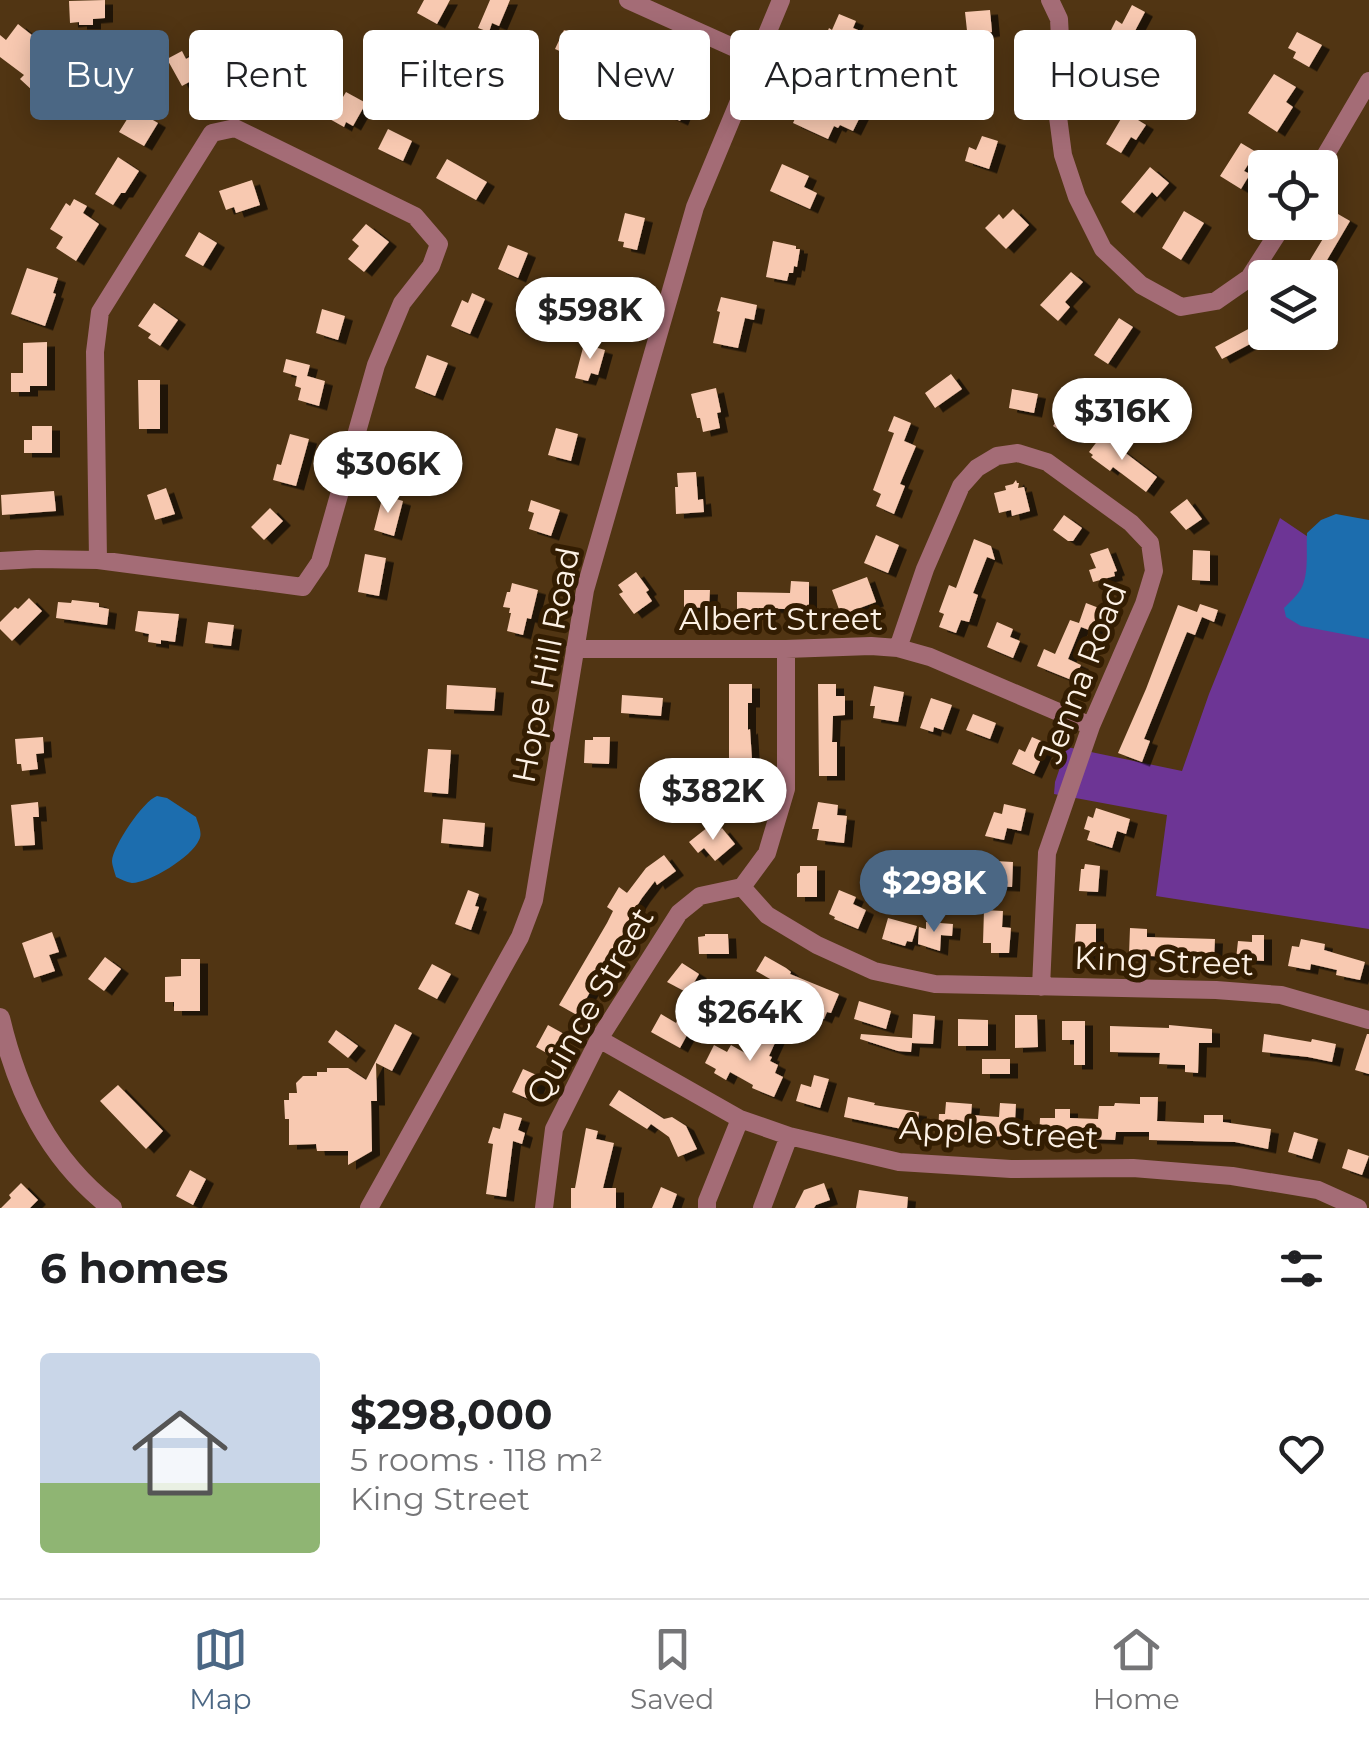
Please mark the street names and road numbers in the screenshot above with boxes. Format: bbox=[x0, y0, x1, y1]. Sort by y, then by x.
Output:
street label: Hope Hill Road bbox=[504, 544, 587, 786]
street label: Jenna Road bbox=[1030, 577, 1135, 769]
street label: Albert Street bbox=[679, 599, 883, 638]
street label: Quince Street bbox=[517, 900, 662, 1111]
street label: King Street bbox=[1073, 938, 1255, 983]
street label: Apple Street bbox=[898, 1108, 1100, 1157]

